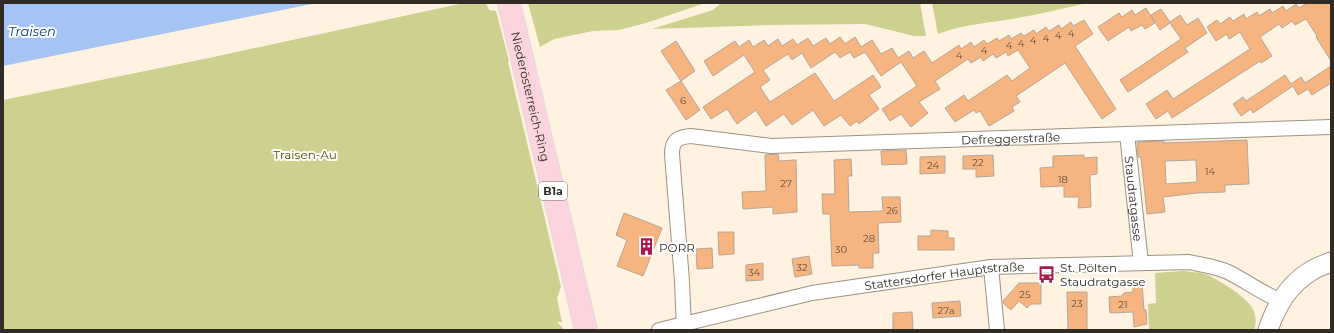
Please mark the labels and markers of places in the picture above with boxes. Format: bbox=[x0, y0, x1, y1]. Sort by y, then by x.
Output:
building icon: PORR bbox=[636, 237, 656, 257]
place label: PORR bbox=[659, 240, 695, 255]
place label: St. Pölten Staudratgasse bbox=[1060, 260, 1146, 289]
bus stop icon: St. Pölten Staudratgasse bbox=[1037, 264, 1057, 284]

